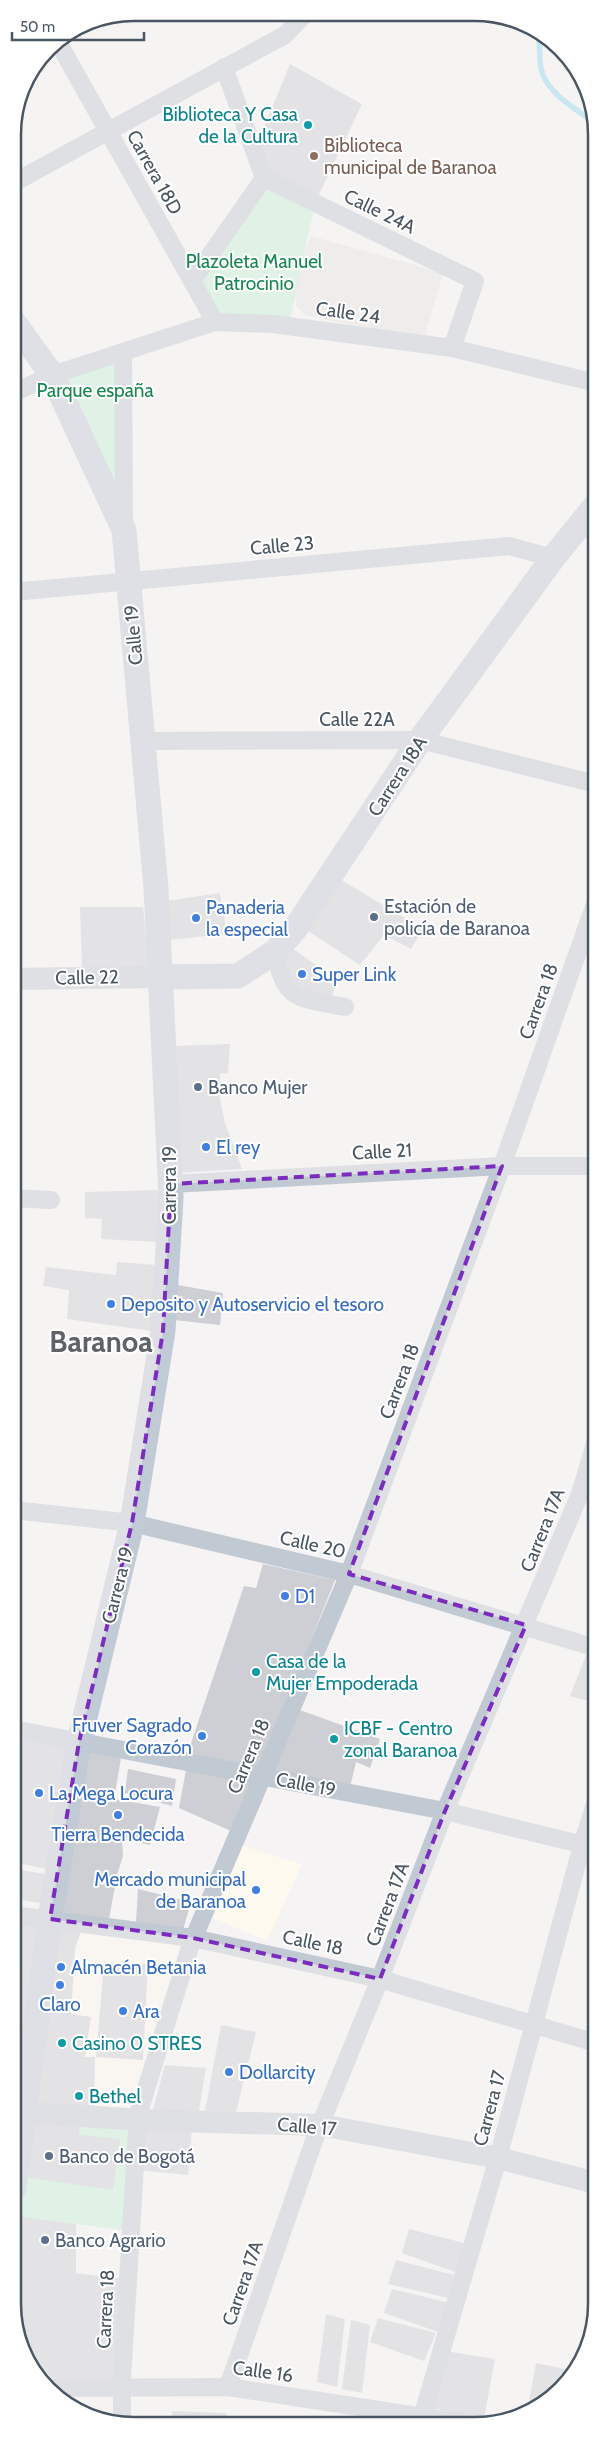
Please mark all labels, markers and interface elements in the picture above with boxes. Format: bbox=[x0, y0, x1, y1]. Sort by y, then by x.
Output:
scale bar bbox=[12, 10, 145, 42]
text: 50 m bbox=[20, 18, 55, 36]
place label: Biblioteca Y Casa de la Cultura bbox=[162, 103, 298, 148]
marker: Biblioteca Y Casa de la Cultura bbox=[302, 119, 314, 131]
street label: Carrera 18D bbox=[122, 126, 187, 219]
place label: Biblioteca municipal de Baranoa bbox=[324, 134, 497, 179]
marker: Biblioteca municipal de Baranoa bbox=[308, 150, 320, 162]
street label: Calle 24A bbox=[340, 184, 419, 239]
park label: Plazoleta Manuel Patrocinio bbox=[186, 250, 323, 295]
street label: Calle 24 bbox=[314, 297, 382, 328]
park label: Parque españa bbox=[36, 379, 154, 402]
street label: Calle 23 bbox=[249, 531, 315, 560]
street label: Calle 19 bbox=[119, 604, 148, 666]
street label: Calle 22A bbox=[319, 708, 395, 731]
street label: Carrera 18A bbox=[363, 732, 432, 821]
place label: Estación de policía de Baranoa bbox=[384, 895, 530, 940]
place label: Panaderia la especial bbox=[206, 896, 289, 941]
marker: Estación de policía de Baranoa bbox=[368, 911, 380, 923]
marker: Panaderia la especial bbox=[190, 912, 202, 924]
street label: Carrera 18 bbox=[514, 960, 563, 1042]
place label: Super Link bbox=[312, 963, 397, 986]
street label: Calle 22 bbox=[55, 965, 119, 990]
marker: Super Link bbox=[296, 968, 308, 980]
place label: Banco Mujer bbox=[208, 1076, 307, 1099]
marker: Banco Mujer bbox=[192, 1081, 204, 1093]
place label: El rey bbox=[216, 1136, 261, 1159]
street label: Calle 21 bbox=[352, 1138, 413, 1165]
marker: El rey bbox=[200, 1141, 212, 1153]
street label: Carrera 19 bbox=[158, 1146, 181, 1224]
place label: Deposito y Autoservicio el tesoro bbox=[121, 1293, 384, 1316]
marker: Deposito y Autoservicio el tesoro bbox=[105, 1298, 117, 1310]
district label: Baranoa bbox=[49, 1324, 153, 1359]
street label: Carrera 18 bbox=[375, 1340, 424, 1422]
street label: Carrera 17A bbox=[515, 1485, 570, 1575]
street label: Calle 20 bbox=[278, 1526, 348, 1563]
street label: Carrera 19 bbox=[97, 1544, 138, 1626]
place label: D1 bbox=[295, 1585, 315, 1608]
marker: D1 bbox=[279, 1590, 291, 1602]
place label: Casa de la Mujer Empoderada bbox=[266, 1650, 418, 1695]
marker: Casa de la Mujer Empoderada bbox=[250, 1666, 262, 1678]
place label: Fruver Sagrado Corazón bbox=[72, 1714, 192, 1759]
street label: Carrera 18 bbox=[222, 1715, 275, 1797]
place label: ICBF - Centro zonal Baranoa bbox=[344, 1717, 457, 1762]
marker: Fruver Sagrado Corazón bbox=[196, 1730, 208, 1742]
marker: ICBF - Centro zonal Baranoa bbox=[328, 1733, 340, 1745]
street label: Calle 19 bbox=[274, 1767, 338, 1802]
place label: La Mega Locura bbox=[49, 1782, 173, 1805]
marker: La Mega Locura bbox=[33, 1787, 45, 1799]
marker: Tierra Bendecida bbox=[112, 1809, 124, 1821]
place label: Tierra Bendecida bbox=[51, 1823, 185, 1846]
street label: Carrera 17A bbox=[361, 1859, 414, 1949]
place label: Mercado municipal de Baranoa bbox=[94, 1868, 247, 1913]
marker: Mercado municipal de Baranoa bbox=[250, 1884, 262, 1896]
street label: Calle 18 bbox=[280, 1925, 345, 1960]
place label: Almacén Betania bbox=[71, 1956, 206, 1979]
marker: Almacén Betania bbox=[55, 1961, 67, 1973]
marker: Claro bbox=[54, 1979, 66, 1991]
place label: Claro bbox=[39, 1993, 81, 2016]
place label: Ara bbox=[133, 2000, 160, 2023]
marker: Ara bbox=[117, 2005, 129, 2017]
place label: Casino 0 STRES bbox=[72, 2032, 202, 2055]
marker: Casino 0 STRES bbox=[56, 2037, 68, 2049]
place label: Dollarcity bbox=[239, 2061, 316, 2084]
marker: Dollarcity bbox=[223, 2066, 235, 2078]
street label: Carrera 17 bbox=[468, 2067, 511, 2148]
place label: Bethel bbox=[89, 2085, 142, 2108]
marker: Bethel bbox=[73, 2090, 85, 2102]
street label: Calle 17 bbox=[276, 2112, 338, 2141]
place label: Banco de Bogotá bbox=[59, 2145, 195, 2168]
marker: Banco de Bogotá bbox=[43, 2150, 55, 2162]
place label: Banco Agrario bbox=[55, 2229, 166, 2252]
marker: Banco Agrario bbox=[39, 2234, 51, 2246]
street label: Carrera 17A bbox=[217, 2237, 268, 2329]
street label: Carrera 18 bbox=[92, 2269, 119, 2349]
street label: Calle 16 bbox=[231, 2356, 295, 2387]

